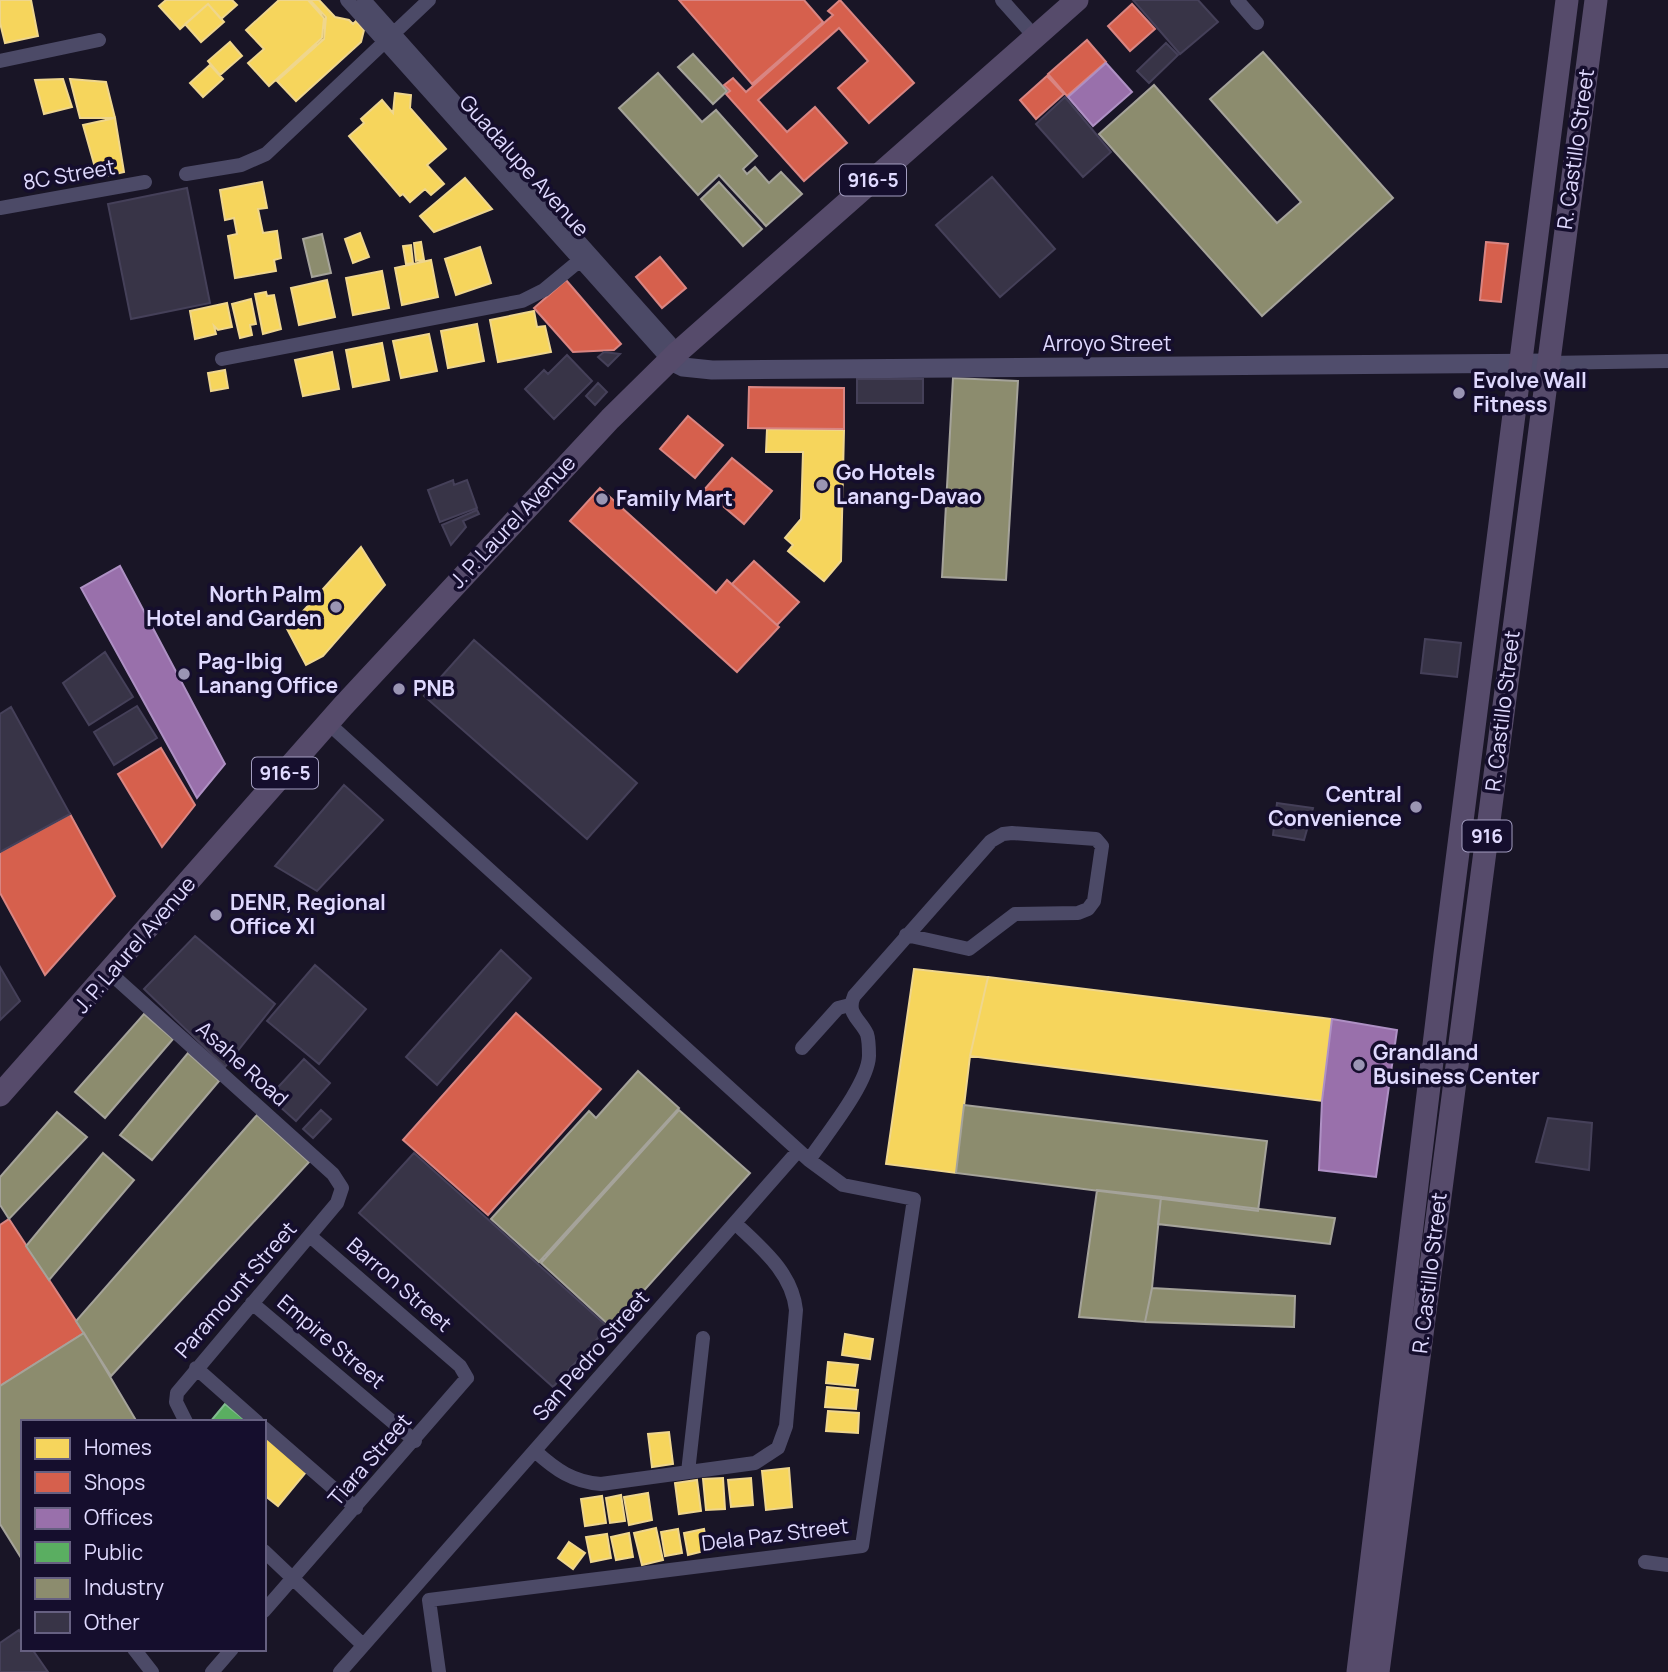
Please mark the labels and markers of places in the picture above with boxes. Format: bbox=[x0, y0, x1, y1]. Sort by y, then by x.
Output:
place label: Evolve Wall Fitness bbox=[1473, 366, 1587, 418]
marker: Evolve Wall Fitness bbox=[1451, 385, 1467, 401]
place label: Go Hotels Lanang-Davao bbox=[836, 458, 982, 510]
marker: Go Hotels Lanang-Davao bbox=[814, 477, 830, 493]
place label: Family Mart bbox=[616, 484, 733, 512]
marker: Family Mart bbox=[594, 491, 610, 507]
place label: North Palm Hotel and Garden bbox=[146, 580, 322, 632]
marker: North Palm Hotel and Garden bbox=[328, 599, 344, 615]
place label: Pag-Ibig Lanang Office bbox=[198, 647, 338, 699]
marker: Pag-Ibig Lanang Office bbox=[176, 666, 192, 682]
place label: PNB bbox=[413, 674, 455, 702]
marker: PNB bbox=[391, 681, 407, 697]
place label: Central Convenience bbox=[1268, 780, 1402, 832]
marker: Central Convenience bbox=[1408, 799, 1424, 815]
place label: DENR, Regional Office XI bbox=[230, 888, 386, 940]
marker: DENR, Regional Office XI bbox=[208, 907, 224, 923]
place label: Grandland Business Center bbox=[1373, 1038, 1540, 1090]
marker: Grandland Business Center bbox=[1351, 1057, 1367, 1073]

